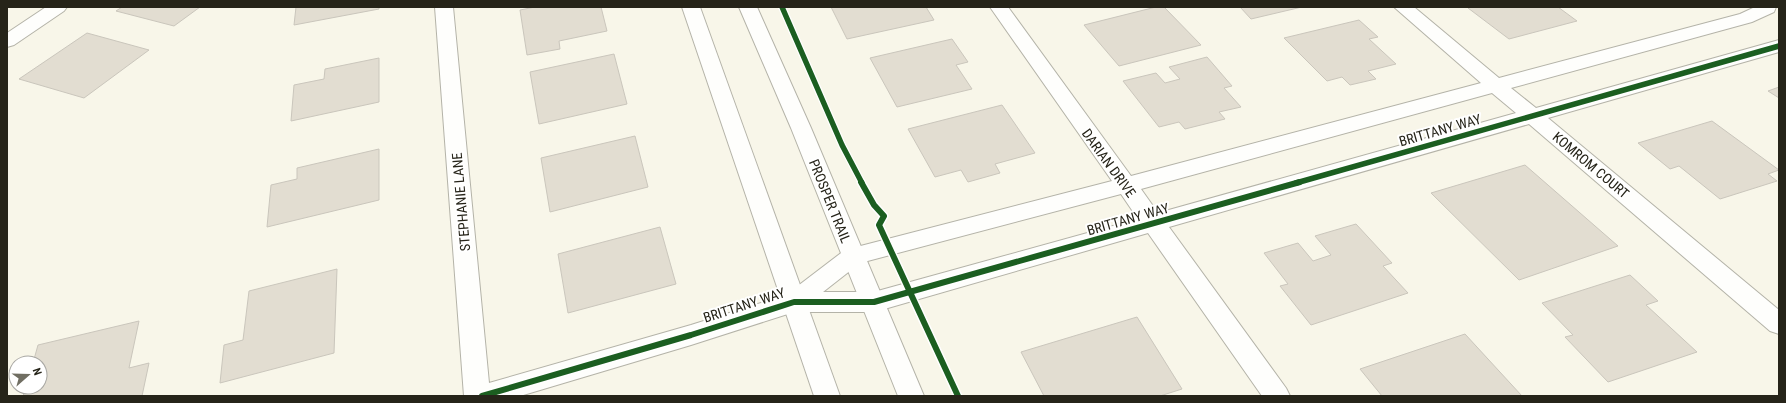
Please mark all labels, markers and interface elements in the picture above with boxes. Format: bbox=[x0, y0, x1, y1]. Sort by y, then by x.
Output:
street label: BRITTANY WAY bbox=[1397, 110, 1484, 149]
street label: DARIAN DRIVE bbox=[1079, 126, 1139, 200]
street label: KOMROM COURT bbox=[1550, 129, 1632, 201]
street label: STEPHANIE LANE bbox=[449, 152, 473, 252]
street label: PROSPER TRAIL bbox=[806, 157, 854, 246]
street label: BRITTANY WAY bbox=[1085, 199, 1172, 238]
street label: BRITTANY WAY bbox=[701, 284, 787, 326]
north arrow bbox=[8, 355, 48, 395]
text: N bbox=[30, 366, 44, 377]

